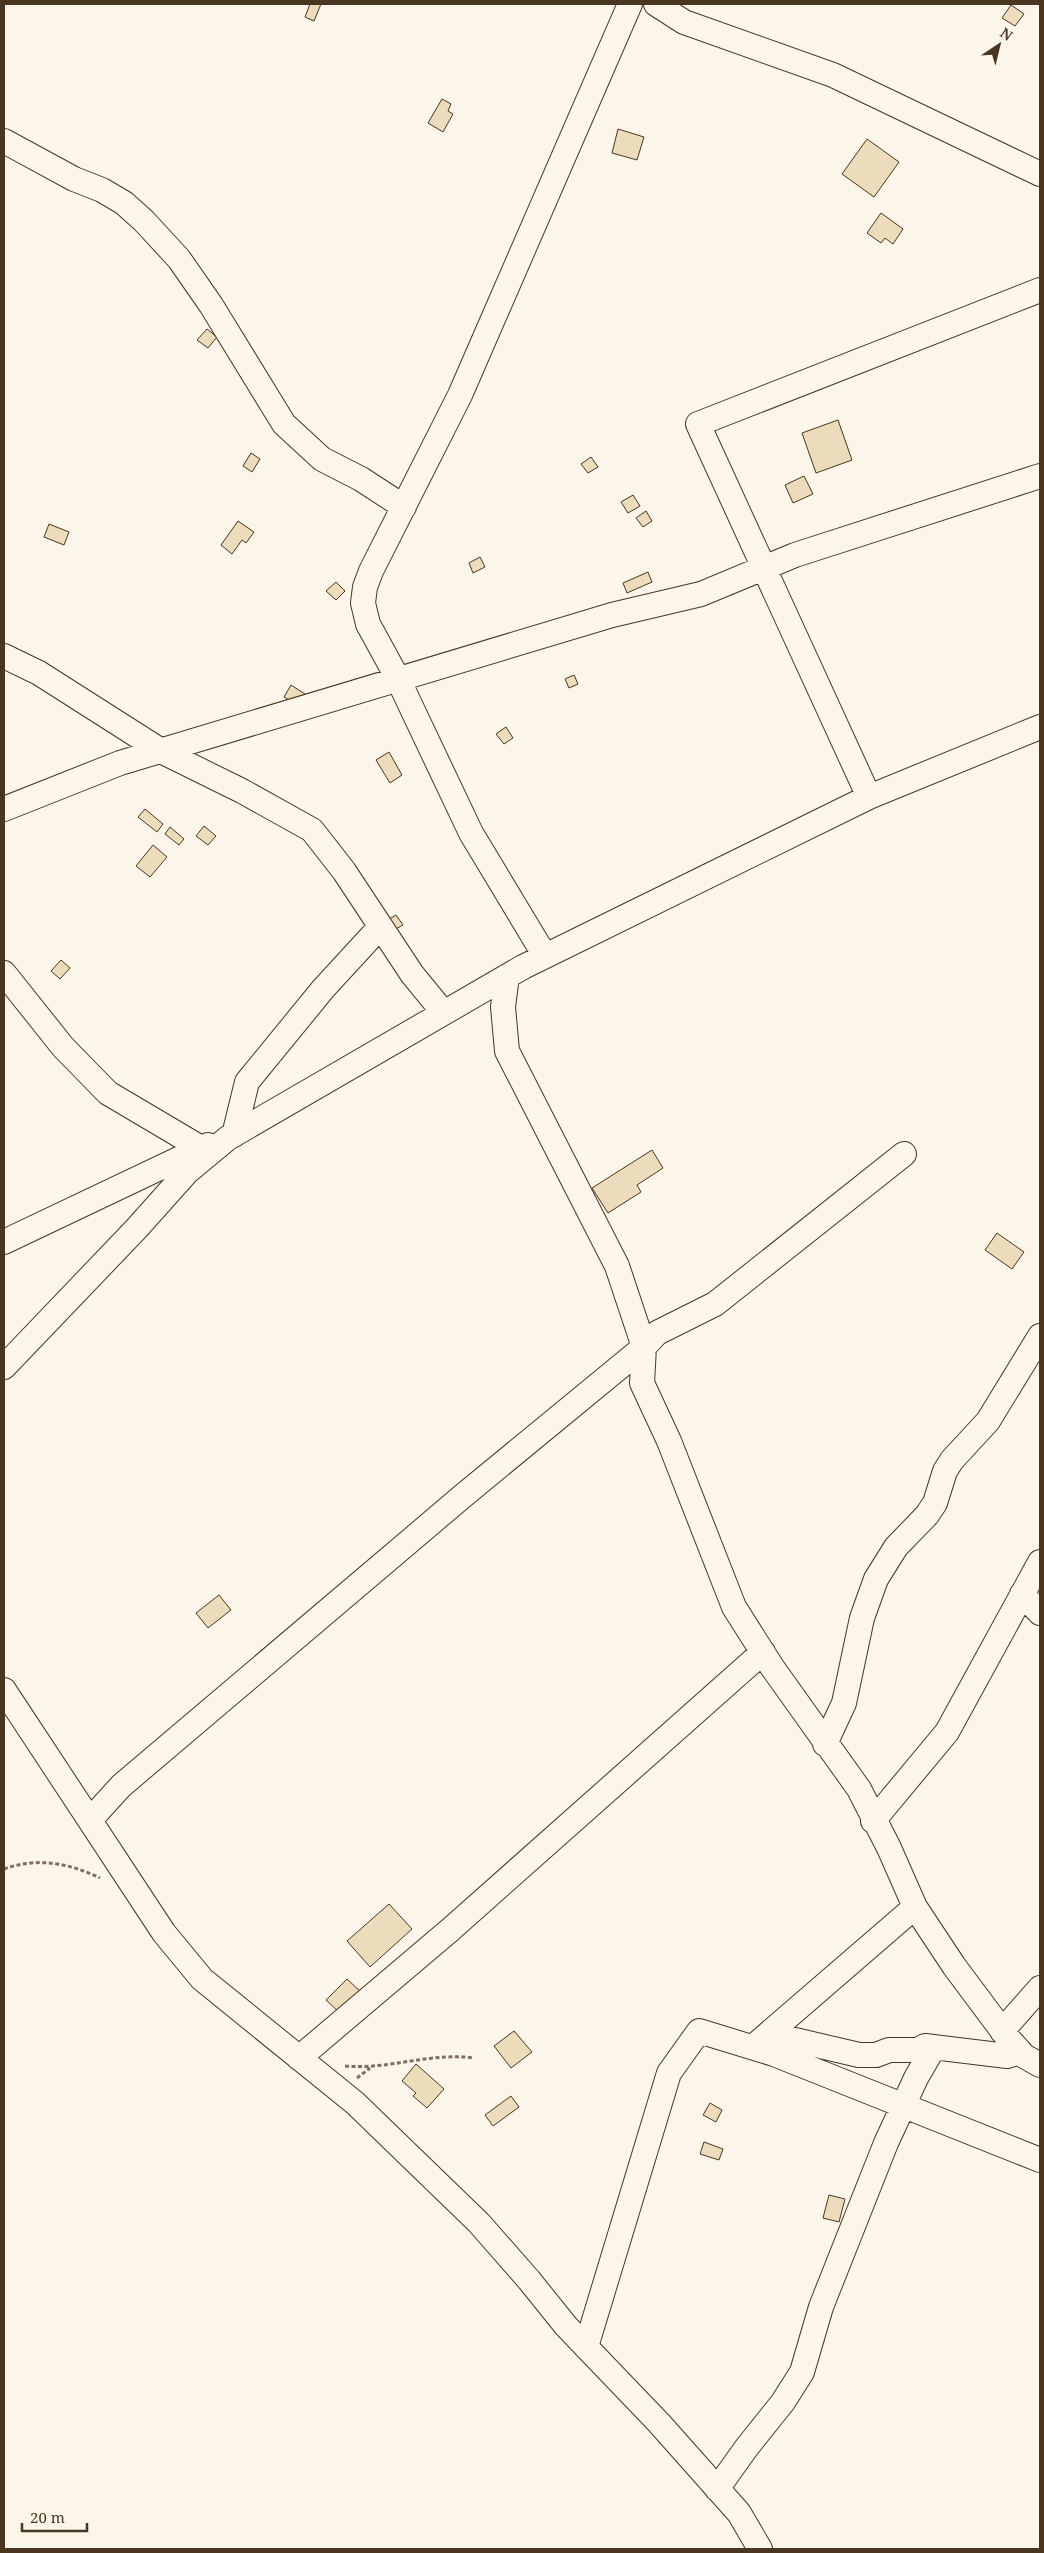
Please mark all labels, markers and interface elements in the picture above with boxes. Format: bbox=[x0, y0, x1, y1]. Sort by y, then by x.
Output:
north arrow bbox=[974, 20, 1024, 70]
text: N bbox=[997, 23, 1017, 45]
scale bar bbox=[22, 2500, 88, 2532]
text: 20 m bbox=[30, 2507, 65, 2527]

